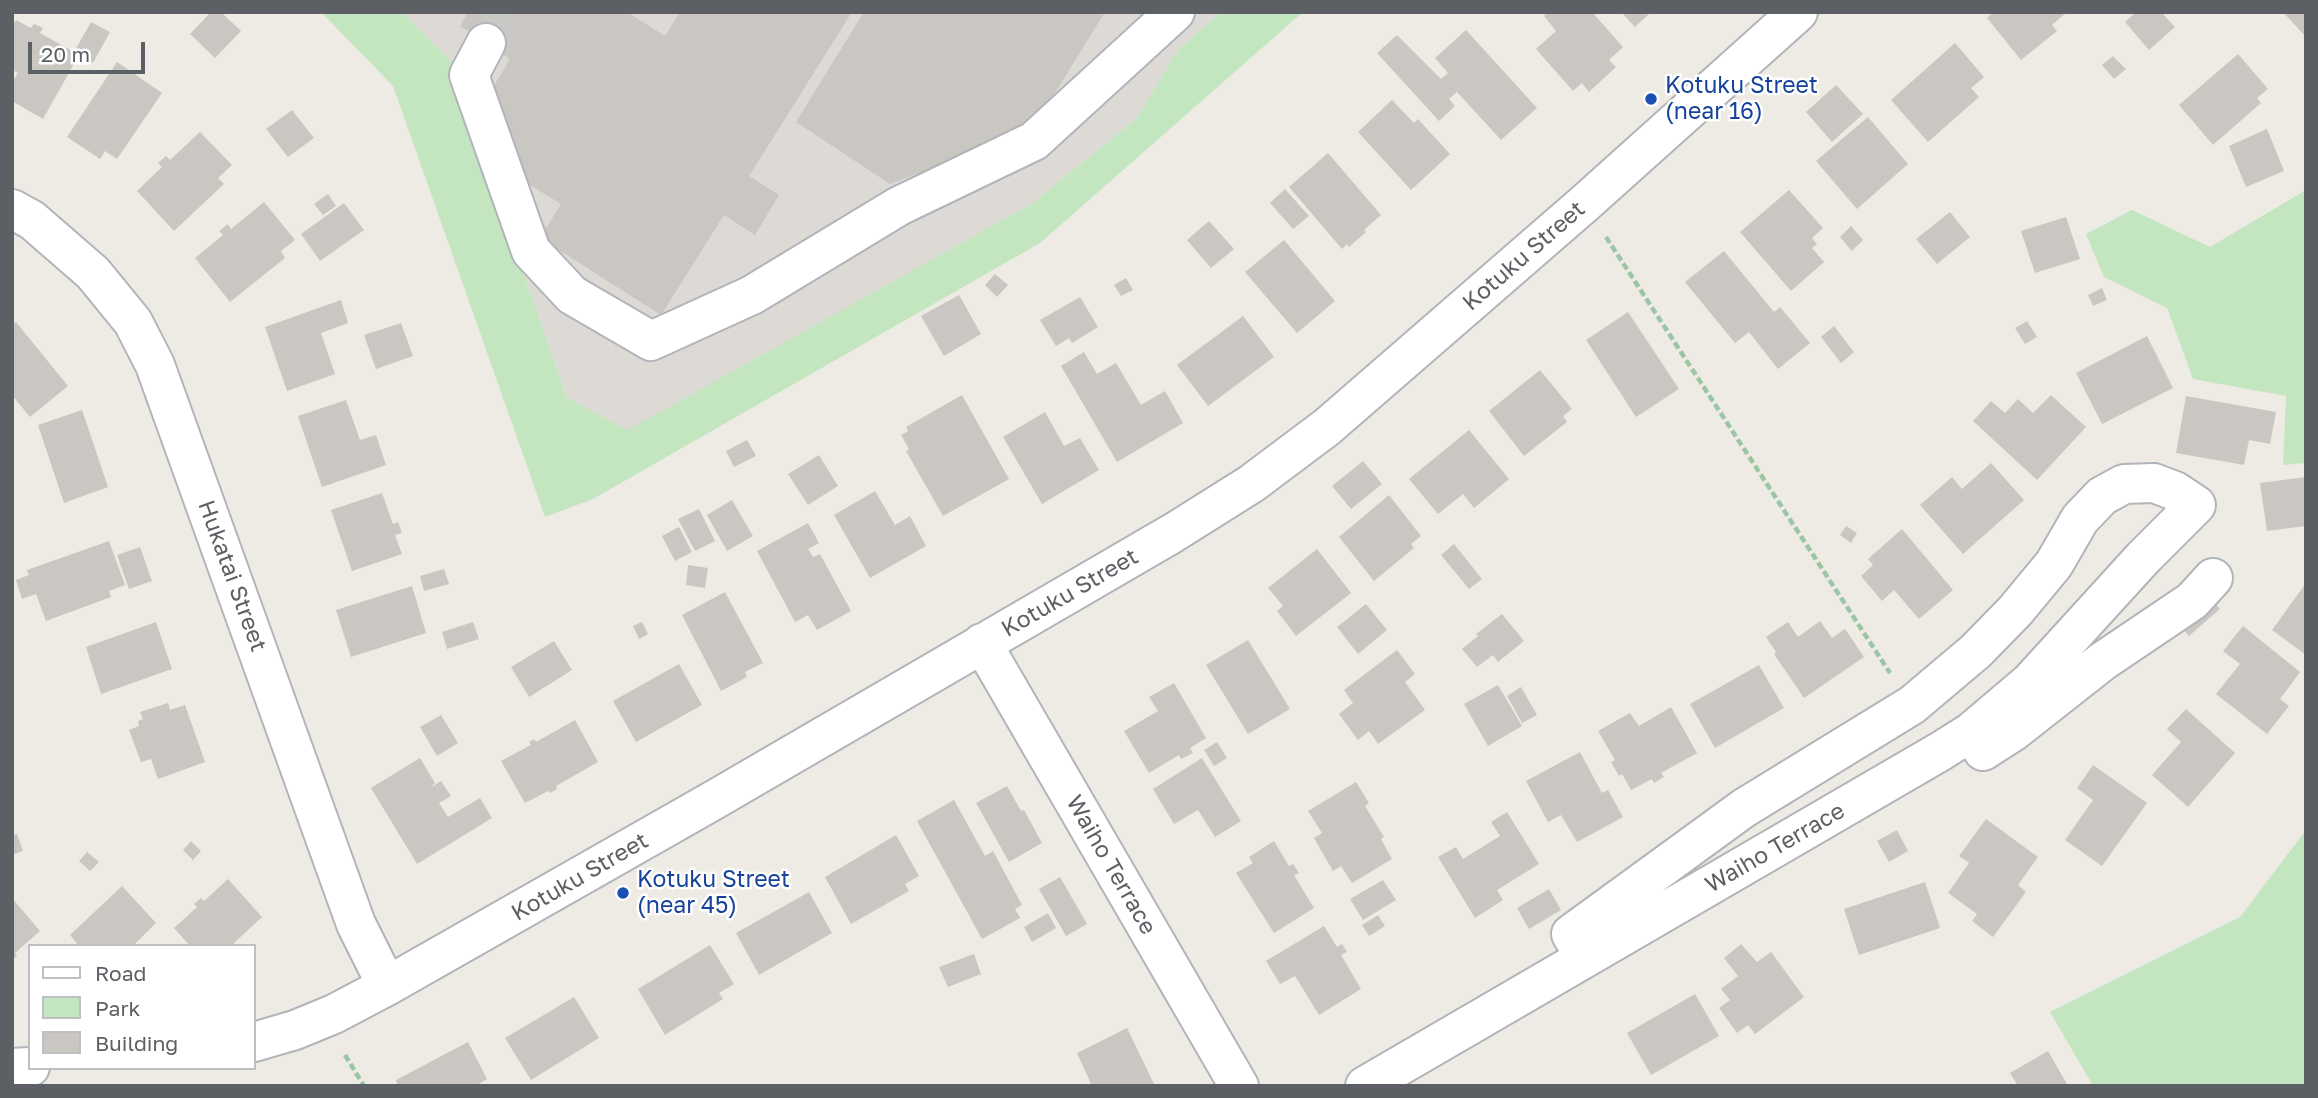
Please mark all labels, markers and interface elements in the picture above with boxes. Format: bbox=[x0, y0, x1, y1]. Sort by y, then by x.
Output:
scale bar bbox=[32, 28, 149, 72]
text: 20 m bbox=[41, 41, 90, 67]
place label: Kotuku Street (near 16) bbox=[1665, 72, 1818, 126]
marker: Kotuku Street (near 16) bbox=[1643, 91, 1659, 107]
street label: Kotuku Street bbox=[1457, 195, 1591, 317]
street label: Hukatai Street bbox=[192, 497, 272, 655]
street label: Kotuku Street bbox=[997, 543, 1143, 643]
street label: Waiho Terrace bbox=[1060, 790, 1162, 940]
street label: Waiho Terrace bbox=[1700, 797, 1850, 899]
street label: Kotuku Street bbox=[507, 827, 653, 927]
place label: Kotuku Street (near 45) bbox=[637, 866, 790, 920]
marker: Kotuku Street (near 45) bbox=[615, 885, 631, 901]
legend bbox=[28, 944, 256, 1070]
text: Road bbox=[95, 960, 146, 986]
text: Park bbox=[95, 995, 140, 1021]
text: Building bbox=[95, 1030, 178, 1056]

